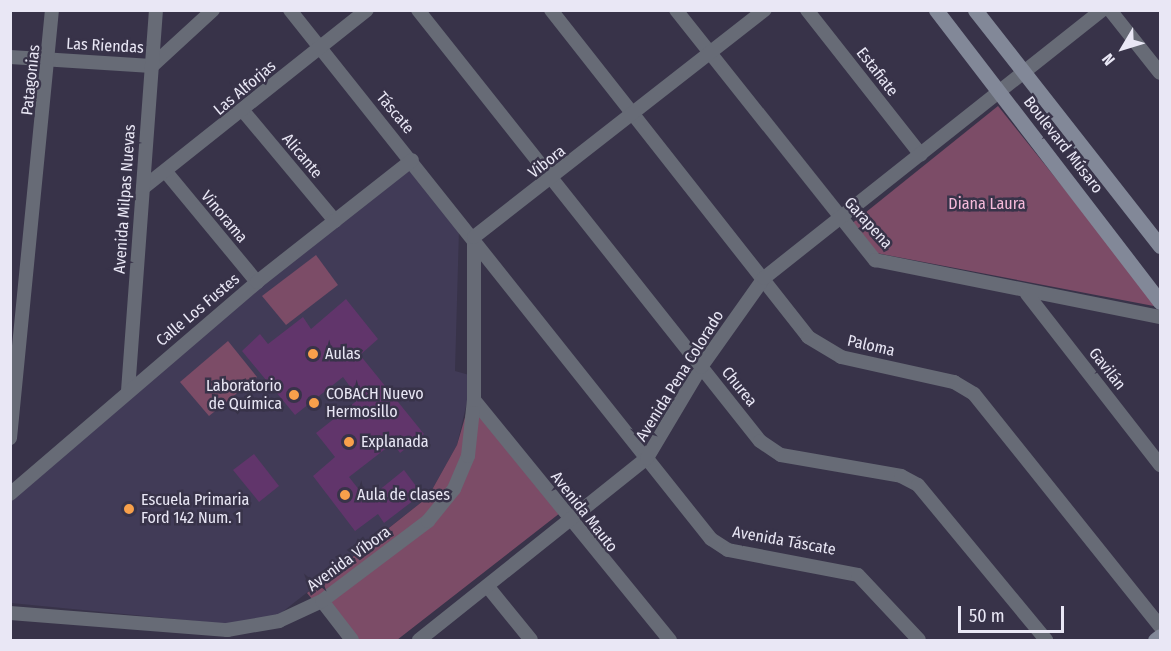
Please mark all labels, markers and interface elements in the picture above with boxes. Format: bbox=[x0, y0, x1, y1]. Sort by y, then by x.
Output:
north arrow bbox=[1093, 18, 1153, 78]
street label: Las Riendas bbox=[66, 34, 144, 58]
street label: Patagonias bbox=[18, 44, 44, 116]
street label: Estafiate bbox=[852, 44, 902, 100]
text: N bbox=[1098, 50, 1119, 69]
street label: Las Alforjas bbox=[210, 57, 280, 119]
street label: Táscate bbox=[372, 88, 418, 138]
street label: Boulevard Músaro bbox=[1019, 93, 1107, 197]
street label: Avenida Milpas Nuevas bbox=[110, 124, 140, 274]
street label: Alicante bbox=[278, 130, 326, 182]
street label: Vibora bbox=[525, 141, 569, 183]
street label: Vinorama bbox=[197, 187, 251, 247]
street label: Garapena bbox=[840, 193, 896, 253]
park label: Diana Laura bbox=[948, 194, 1026, 214]
street label: Calle Los Fustes bbox=[152, 270, 244, 350]
street label: Avenida Pena Colorado bbox=[632, 307, 728, 445]
street label: Paloma bbox=[845, 331, 897, 361]
place label: Aulas bbox=[325, 344, 360, 364]
street label: Gavilán bbox=[1085, 344, 1129, 394]
marker: Aulas bbox=[306, 347, 320, 361]
street label: Churea bbox=[717, 363, 761, 411]
place label: Laboratorio de Química bbox=[206, 376, 282, 414]
place label: COBACH Nuevo Hermosillo bbox=[326, 384, 424, 422]
marker: Laboratorio de Química bbox=[287, 388, 301, 402]
marker: COBACH Nuevo Hermosillo bbox=[307, 396, 321, 410]
place label: Explanada bbox=[361, 432, 429, 452]
marker: Explanada bbox=[342, 435, 356, 449]
street label: Avenida Mauto bbox=[547, 468, 621, 556]
place label: Aula de clases bbox=[357, 485, 450, 505]
marker: Aula de clases bbox=[338, 488, 352, 502]
place label: Escuela Primaria Ford 142 Num. 1 bbox=[141, 490, 249, 528]
marker: Escuela Primaria Ford 142 Num. 1 bbox=[122, 502, 136, 516]
street label: Avenida Víbora bbox=[304, 522, 394, 596]
street label: Avenida Táscate bbox=[731, 522, 837, 560]
scale bar bbox=[961, 594, 1068, 632]
text: 50 m bbox=[969, 605, 1005, 627]

